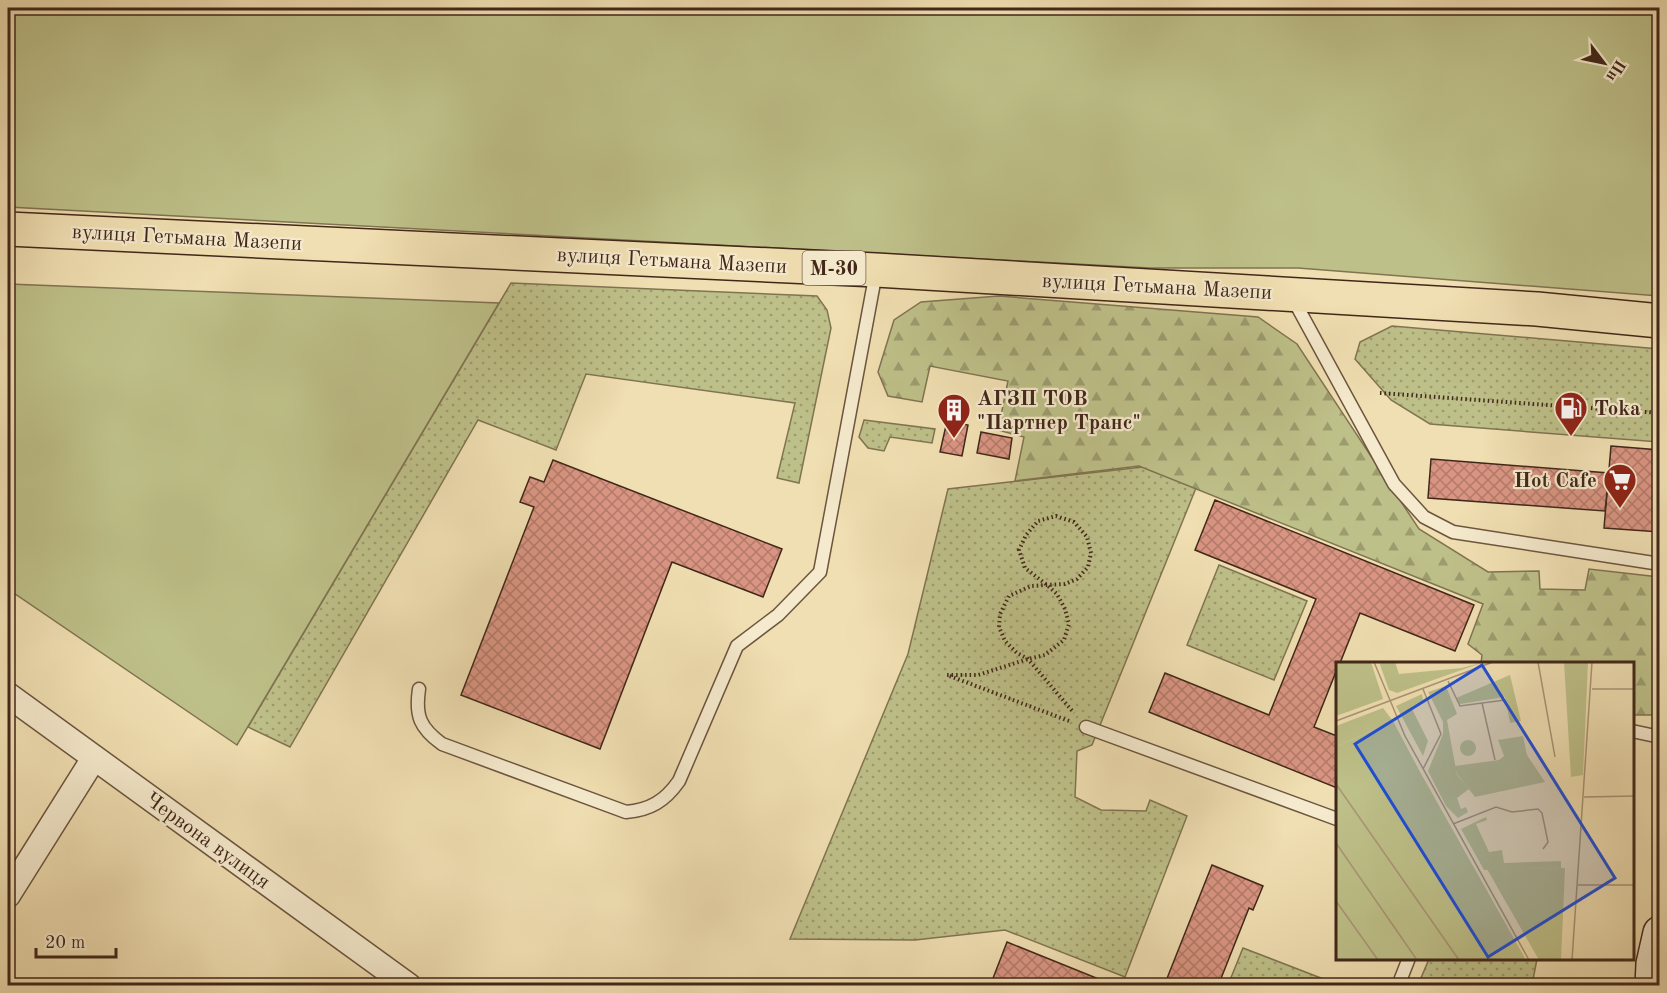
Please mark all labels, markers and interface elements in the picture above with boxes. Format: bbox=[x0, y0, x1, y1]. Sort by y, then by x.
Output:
north arrow bbox=[1574, 33, 1634, 93]
text: Пн bbox=[1602, 56, 1628, 83]
street label: вулиця Гетьмана Мазепи bbox=[71, 222, 303, 255]
street label: вулиця Гетьмана Мазепи bbox=[556, 245, 788, 278]
road number: М-30 bbox=[802, 251, 866, 285]
street label: вулиця Гетьмана Мазепи bbox=[1041, 271, 1273, 304]
place label: АГЗП ТОВ "Партнер Транс" bbox=[977, 389, 1141, 434]
fuel station icon: Toka bbox=[1553, 390, 1589, 437]
building icon: АГЗП ТОВ "Партнер Транс" bbox=[936, 392, 972, 439]
place label: Toka bbox=[1594, 399, 1641, 420]
supermarket icon: Hot Cafe bbox=[1602, 462, 1638, 509]
place label: Hot Cafe bbox=[1514, 471, 1597, 492]
inset map bbox=[1336, 662, 1634, 960]
street label: Червона вулиця bbox=[141, 789, 273, 893]
scale bar bbox=[36, 921, 116, 959]
text: 20 m bbox=[45, 934, 85, 952]

